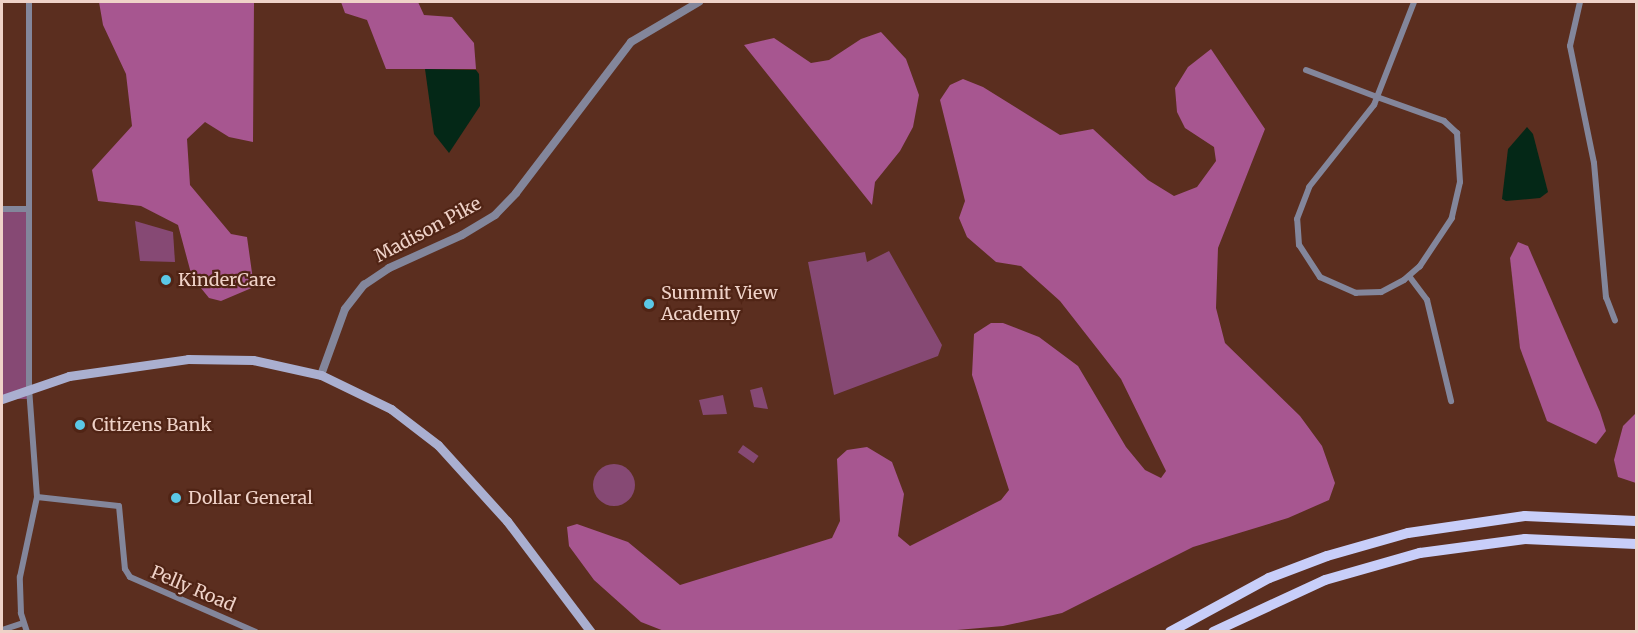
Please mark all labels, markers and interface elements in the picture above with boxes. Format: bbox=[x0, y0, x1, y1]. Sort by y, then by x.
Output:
street label: Madison Pike bbox=[371, 193, 485, 267]
place label: KinderCare bbox=[178, 269, 276, 291]
marker: KinderCare bbox=[159, 273, 173, 287]
place label: Summit View Academy bbox=[661, 283, 778, 326]
marker: Summit View Academy bbox=[642, 297, 656, 311]
place label: Citizens Bank bbox=[92, 414, 212, 436]
marker: Citizens Bank bbox=[73, 418, 87, 432]
place label: Dollar General bbox=[188, 487, 313, 509]
marker: Dollar General bbox=[169, 491, 183, 505]
street label: Pelly Road bbox=[147, 561, 239, 617]

